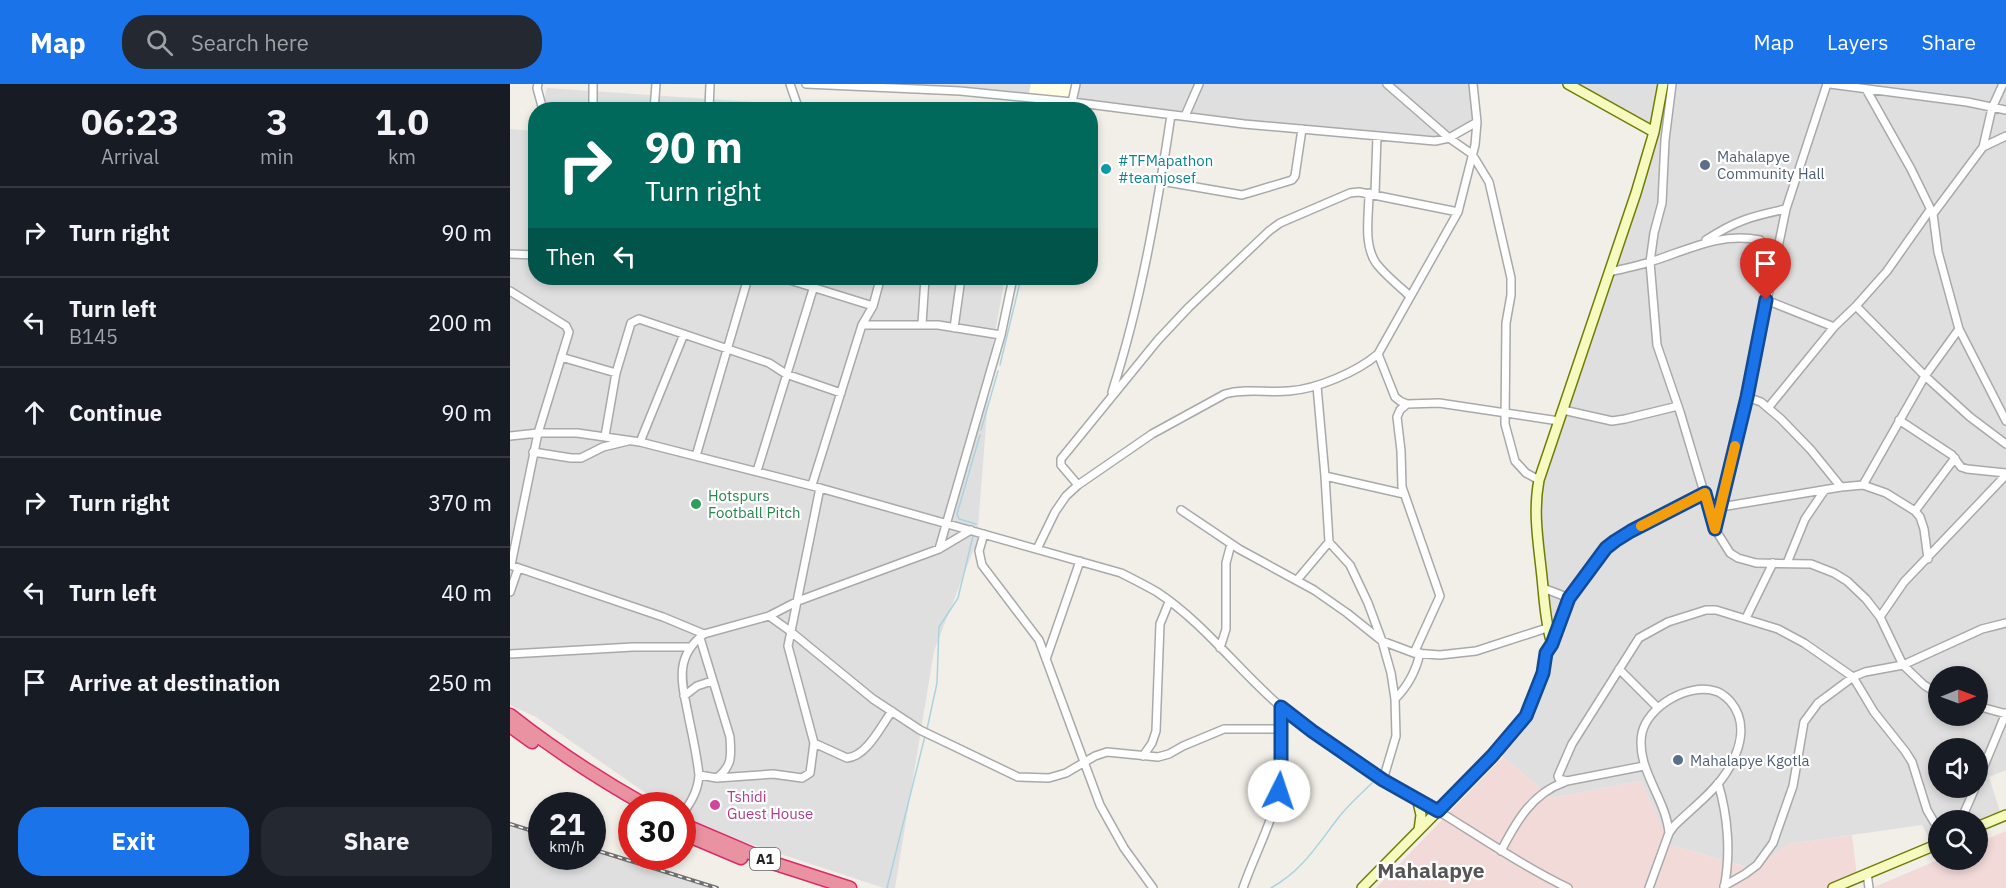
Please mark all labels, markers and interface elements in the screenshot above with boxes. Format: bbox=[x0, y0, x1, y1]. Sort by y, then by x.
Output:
search box bbox=[122, 15, 542, 69]
text: Map bbox=[30, 24, 86, 61]
icon: search bbox=[143, 26, 176, 59]
text: Search here bbox=[191, 28, 309, 57]
text: Map bbox=[1754, 28, 1794, 56]
text: Layers bbox=[1827, 28, 1889, 56]
text: Share bbox=[1922, 28, 1976, 56]
text: 06:23 bbox=[81, 98, 179, 145]
text: 3 bbox=[266, 98, 288, 145]
text: 1.0 bbox=[375, 98, 429, 145]
text: 90 m bbox=[645, 120, 743, 175]
icon: right bbox=[546, 126, 624, 204]
text: Arrival bbox=[101, 143, 159, 170]
text: min bbox=[260, 143, 294, 170]
text: km bbox=[388, 143, 416, 170]
place label: Mahalapye Community Hall bbox=[1717, 147, 1825, 183]
place label: #TFMapathon #teamjosef bbox=[1118, 151, 1213, 187]
marker: Mahalapye Community Hall bbox=[1698, 158, 1712, 172]
marker: #TFMapathon #teamjosef bbox=[1099, 162, 1113, 176]
text: Turn right bbox=[645, 173, 762, 208]
icon: right bbox=[18, 216, 51, 249]
text: Turn right bbox=[69, 218, 170, 247]
text: 90 m bbox=[441, 218, 492, 247]
pin bbox=[1740, 238, 1791, 300]
icon: left bbox=[608, 240, 641, 273]
text: Then bbox=[546, 242, 596, 271]
icon: arrive bbox=[1749, 247, 1782, 280]
text: Turn left bbox=[69, 294, 157, 323]
icon: left bbox=[18, 306, 51, 339]
text: 200 m bbox=[428, 308, 492, 337]
text: B145 bbox=[69, 323, 118, 350]
icon: ahead bbox=[18, 396, 51, 429]
text: Continue bbox=[69, 398, 162, 427]
text: 90 m bbox=[441, 398, 492, 427]
icon: right bbox=[18, 486, 51, 519]
place label: Hotspurs Football Pitch bbox=[708, 486, 801, 522]
text: Turn right bbox=[69, 488, 170, 517]
text: 370 m bbox=[428, 488, 492, 517]
marker: Hotspurs Football Pitch bbox=[689, 497, 703, 511]
icon: left bbox=[18, 576, 51, 609]
text: Turn left bbox=[69, 578, 157, 607]
text: 40 m bbox=[441, 578, 492, 607]
icon: arrive bbox=[18, 666, 51, 699]
north arrow bbox=[1928, 666, 1988, 726]
map controls bbox=[1928, 666, 1988, 870]
text: Arrive at destination bbox=[69, 668, 280, 697]
text: 250 m bbox=[428, 668, 492, 697]
button: sound bbox=[1928, 738, 1988, 798]
place label: Mahalapye Kgotla bbox=[1690, 751, 1810, 770]
marker: Mahalapye Kgotla bbox=[1671, 753, 1685, 767]
position arrow bbox=[1247, 759, 1311, 823]
place label: Tshidi Guest House bbox=[727, 787, 813, 823]
speed limit sign: 30 bbox=[618, 792, 696, 870]
marker: Tshidi Guest House bbox=[708, 798, 722, 812]
text: 21 bbox=[549, 804, 585, 843]
button: Exit bbox=[18, 807, 249, 876]
button: Share bbox=[261, 807, 492, 876]
button: search bbox=[1928, 810, 1988, 870]
text: km/h bbox=[549, 837, 585, 856]
road number: A1 bbox=[750, 848, 780, 870]
district label: Mahalapye bbox=[1377, 856, 1485, 884]

